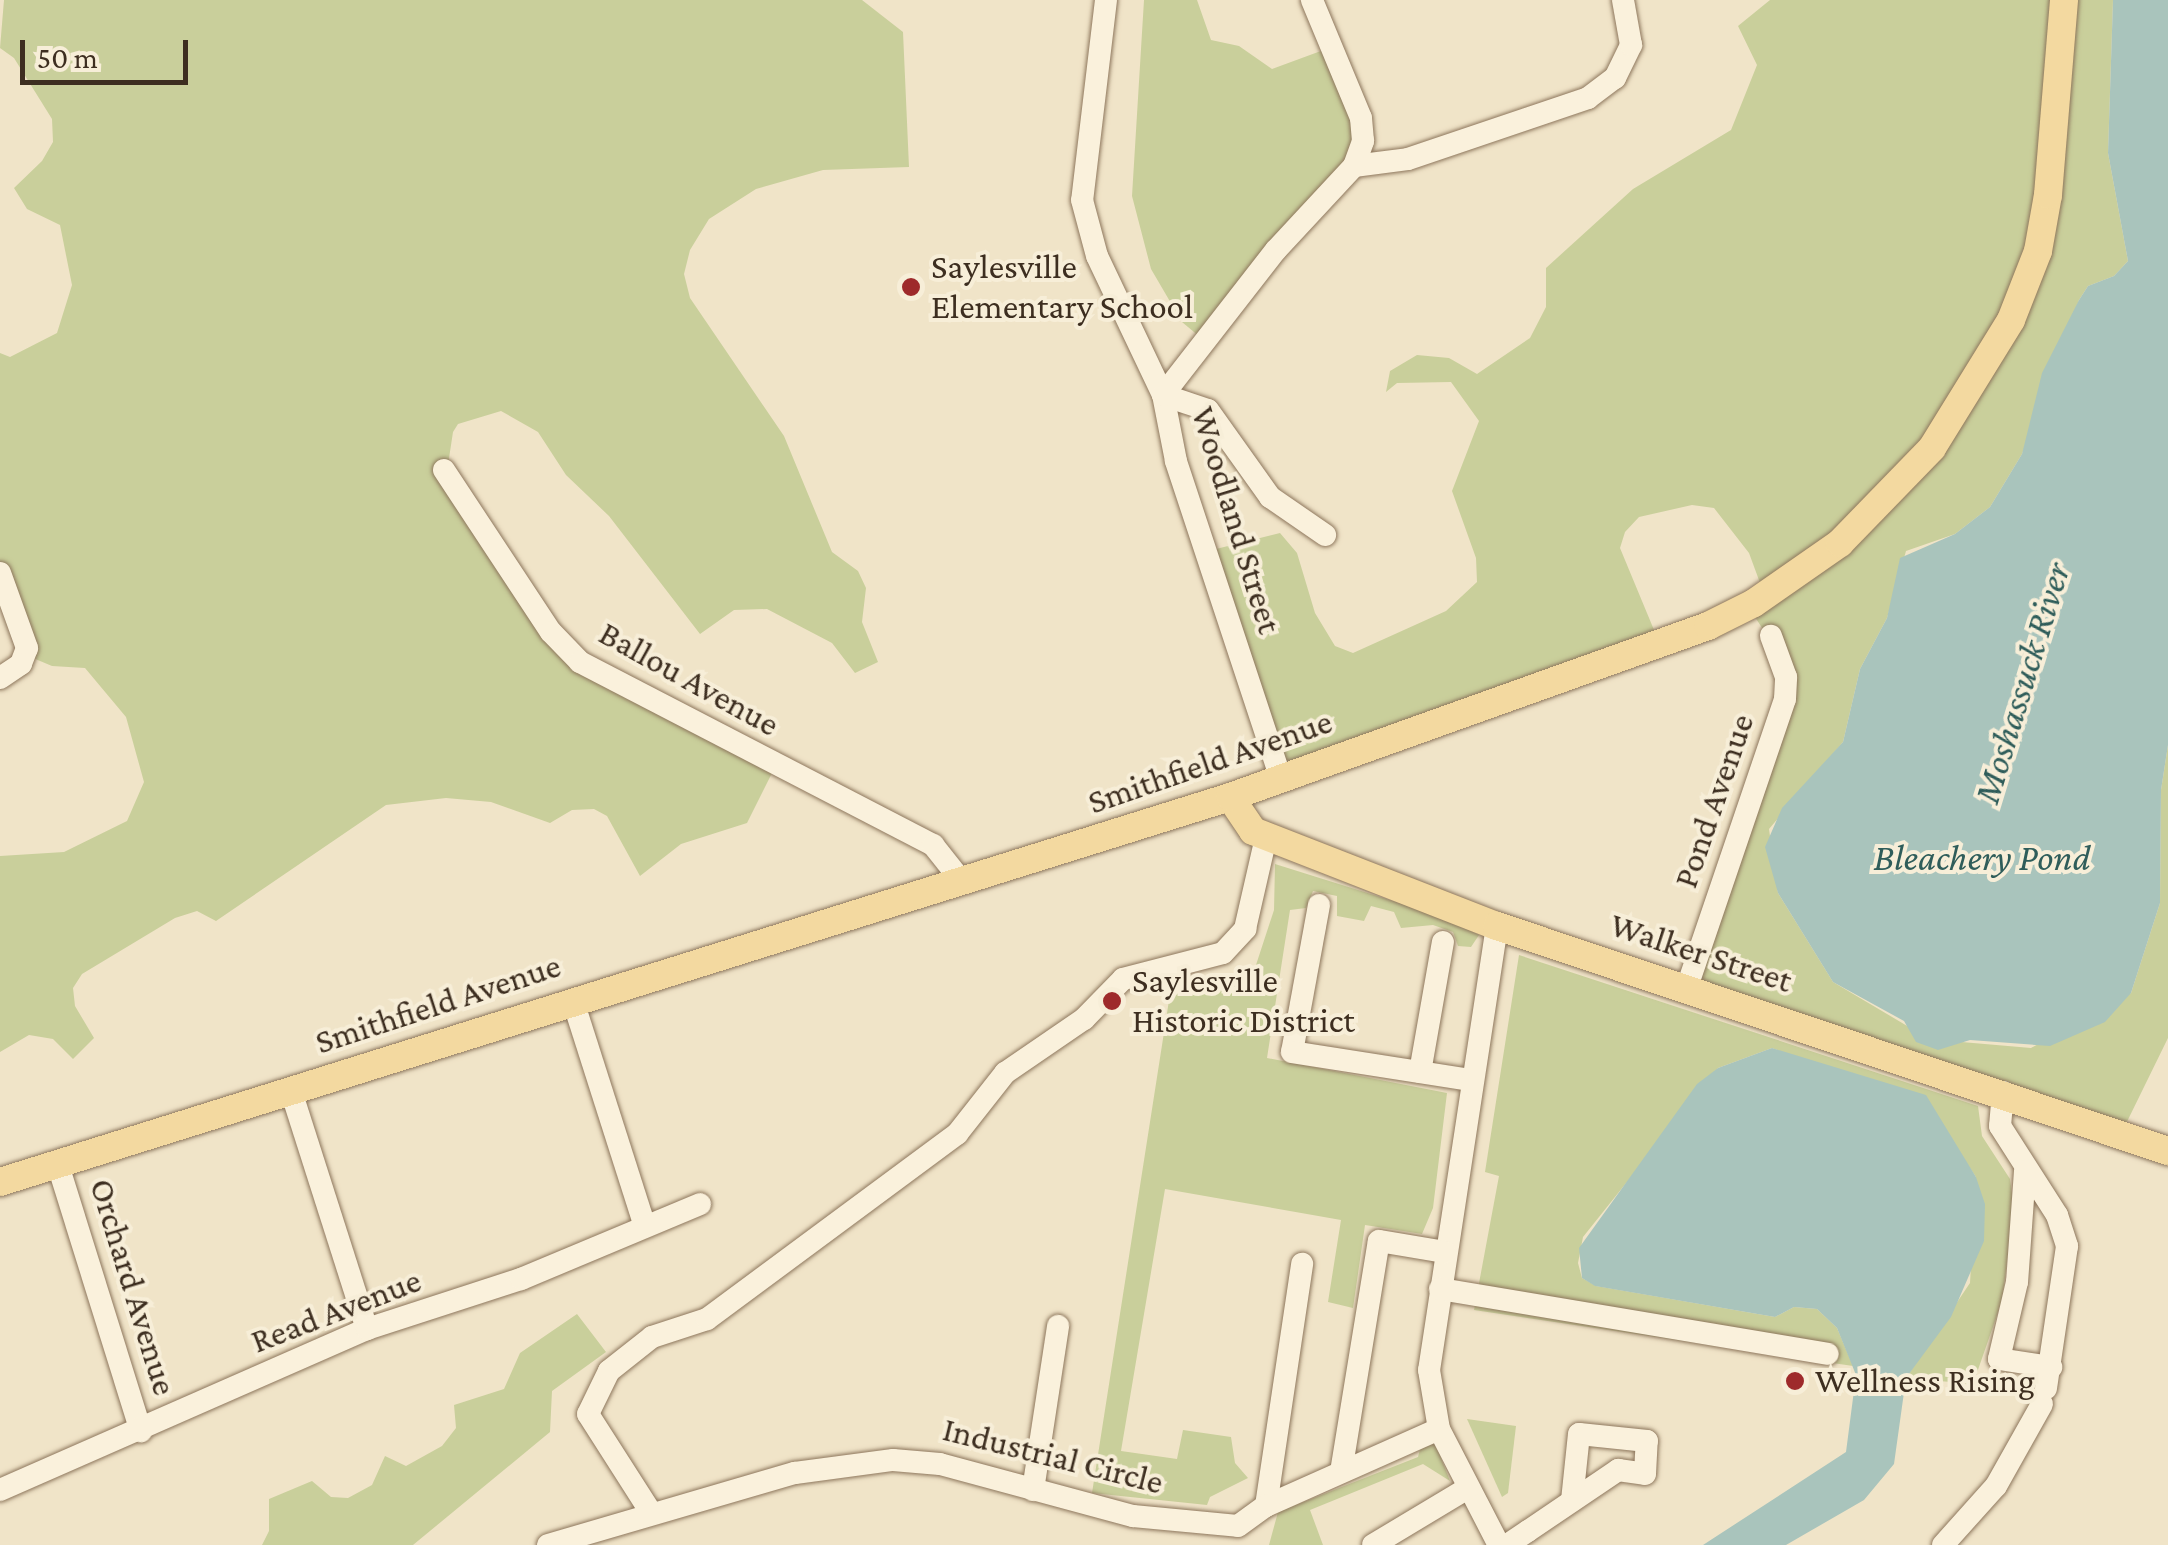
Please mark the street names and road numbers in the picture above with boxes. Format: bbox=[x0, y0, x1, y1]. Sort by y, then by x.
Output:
street label: Woodland Street bbox=[1182, 402, 1290, 638]
street label: Ballou Avenue bbox=[592, 612, 786, 746]
street label: Smithfield Avenue bbox=[1082, 701, 1338, 823]
street label: Pond Avenue bbox=[1665, 709, 1763, 893]
street label: Walker Street bbox=[1605, 904, 1797, 1002]
street label: Smithfield Avenue bbox=[310, 945, 566, 1063]
street label: Orchard Avenue bbox=[80, 1174, 186, 1400]
street label: Read Avenue bbox=[245, 1259, 427, 1363]
street label: Industrial Circle bbox=[938, 1408, 1168, 1504]

